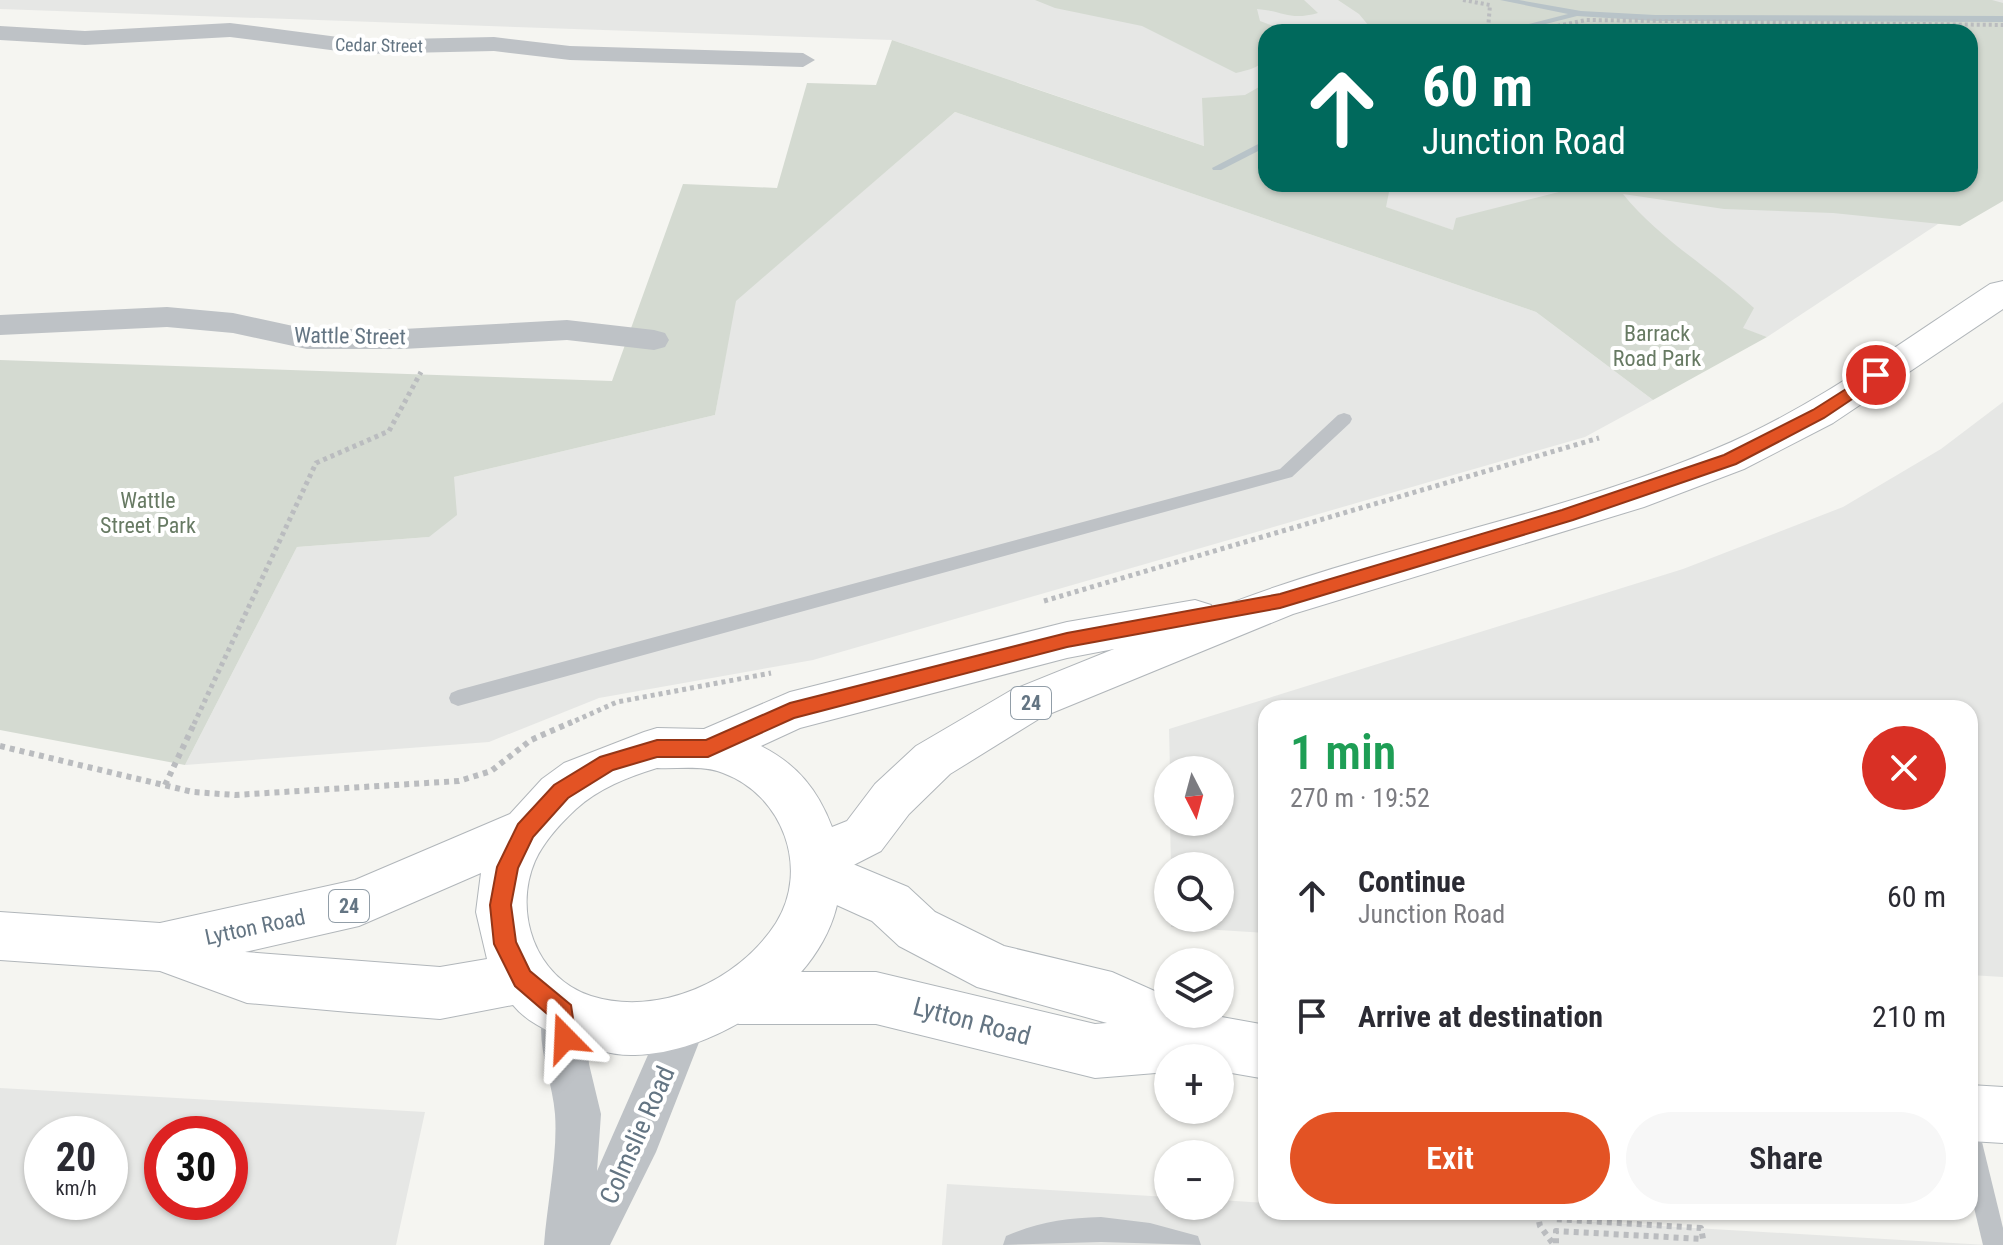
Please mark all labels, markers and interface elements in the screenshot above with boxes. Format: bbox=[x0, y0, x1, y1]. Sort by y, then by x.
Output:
street label: Cedar Street bbox=[335, 34, 423, 56]
text: 60 m bbox=[1422, 54, 1533, 120]
icon: ahead bbox=[1290, 56, 1394, 160]
text: Junction Road bbox=[1422, 121, 1626, 163]
park label: Barrack Road Park bbox=[1613, 321, 1701, 371]
street label: Wattle Street bbox=[294, 323, 406, 349]
pin bbox=[1842, 341, 1910, 409]
icon: arrive bbox=[1854, 353, 1898, 397]
park label: Wattle Street Park bbox=[100, 488, 196, 538]
road number: 24 bbox=[1011, 687, 1051, 719]
text: 1 min bbox=[1290, 724, 1396, 781]
button: close bbox=[1862, 726, 1946, 810]
north arrow bbox=[1154, 756, 1234, 836]
map controls bbox=[1154, 756, 1234, 1220]
text: 270 m · 19:52 bbox=[1290, 783, 1430, 813]
button: search bbox=[1154, 852, 1234, 932]
text: Continue bbox=[1358, 864, 1465, 899]
icon: ahead bbox=[1290, 874, 1334, 918]
text: 60 m bbox=[1887, 879, 1946, 914]
road number: 24 bbox=[329, 890, 369, 922]
text: Junction Road bbox=[1358, 899, 1505, 929]
street label: Lytton Road bbox=[203, 904, 307, 950]
button: layers bbox=[1154, 948, 1234, 1028]
street label: Lytton Road bbox=[910, 991, 1034, 1051]
icon: arrive bbox=[1290, 994, 1334, 1038]
position arrow bbox=[523, 996, 607, 1080]
text: Arrive at destination bbox=[1358, 999, 1603, 1034]
text: 210 m bbox=[1872, 999, 1946, 1034]
button: + bbox=[1154, 1044, 1234, 1124]
street label: Colmslie Road bbox=[593, 1062, 681, 1208]
button: Exit bbox=[1290, 1112, 1610, 1204]
button: Share bbox=[1626, 1112, 1946, 1204]
speed limit sign: 30 bbox=[144, 1116, 248, 1220]
text: 20 bbox=[56, 1134, 96, 1181]
button: − bbox=[1154, 1140, 1234, 1220]
text: km/h bbox=[55, 1176, 97, 1200]

